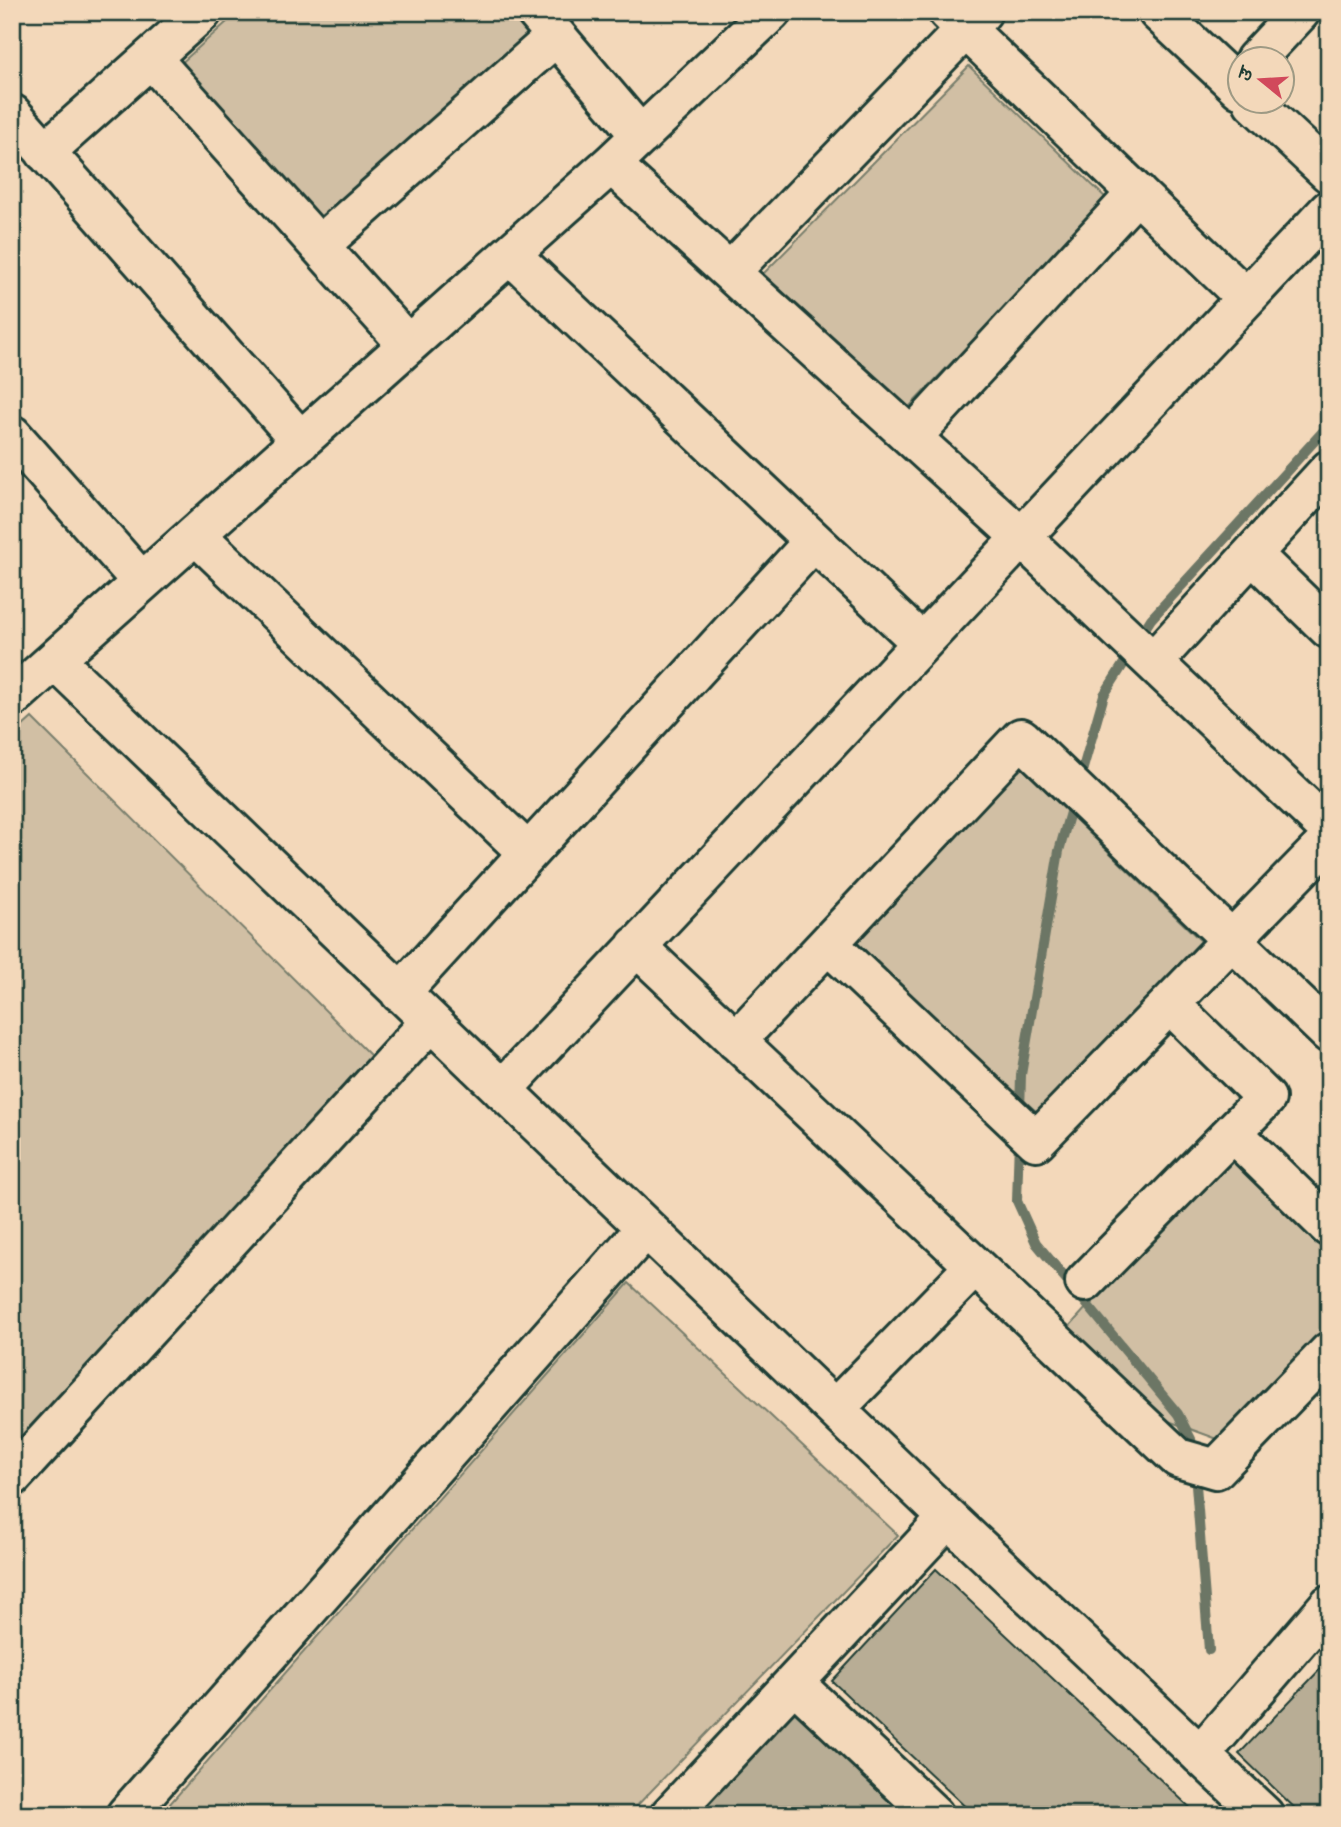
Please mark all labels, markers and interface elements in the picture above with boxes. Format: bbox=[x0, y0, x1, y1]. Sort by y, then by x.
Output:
north arrow bbox=[1226, 46, 1296, 116]
text: उ bbox=[1231, 61, 1264, 86]

